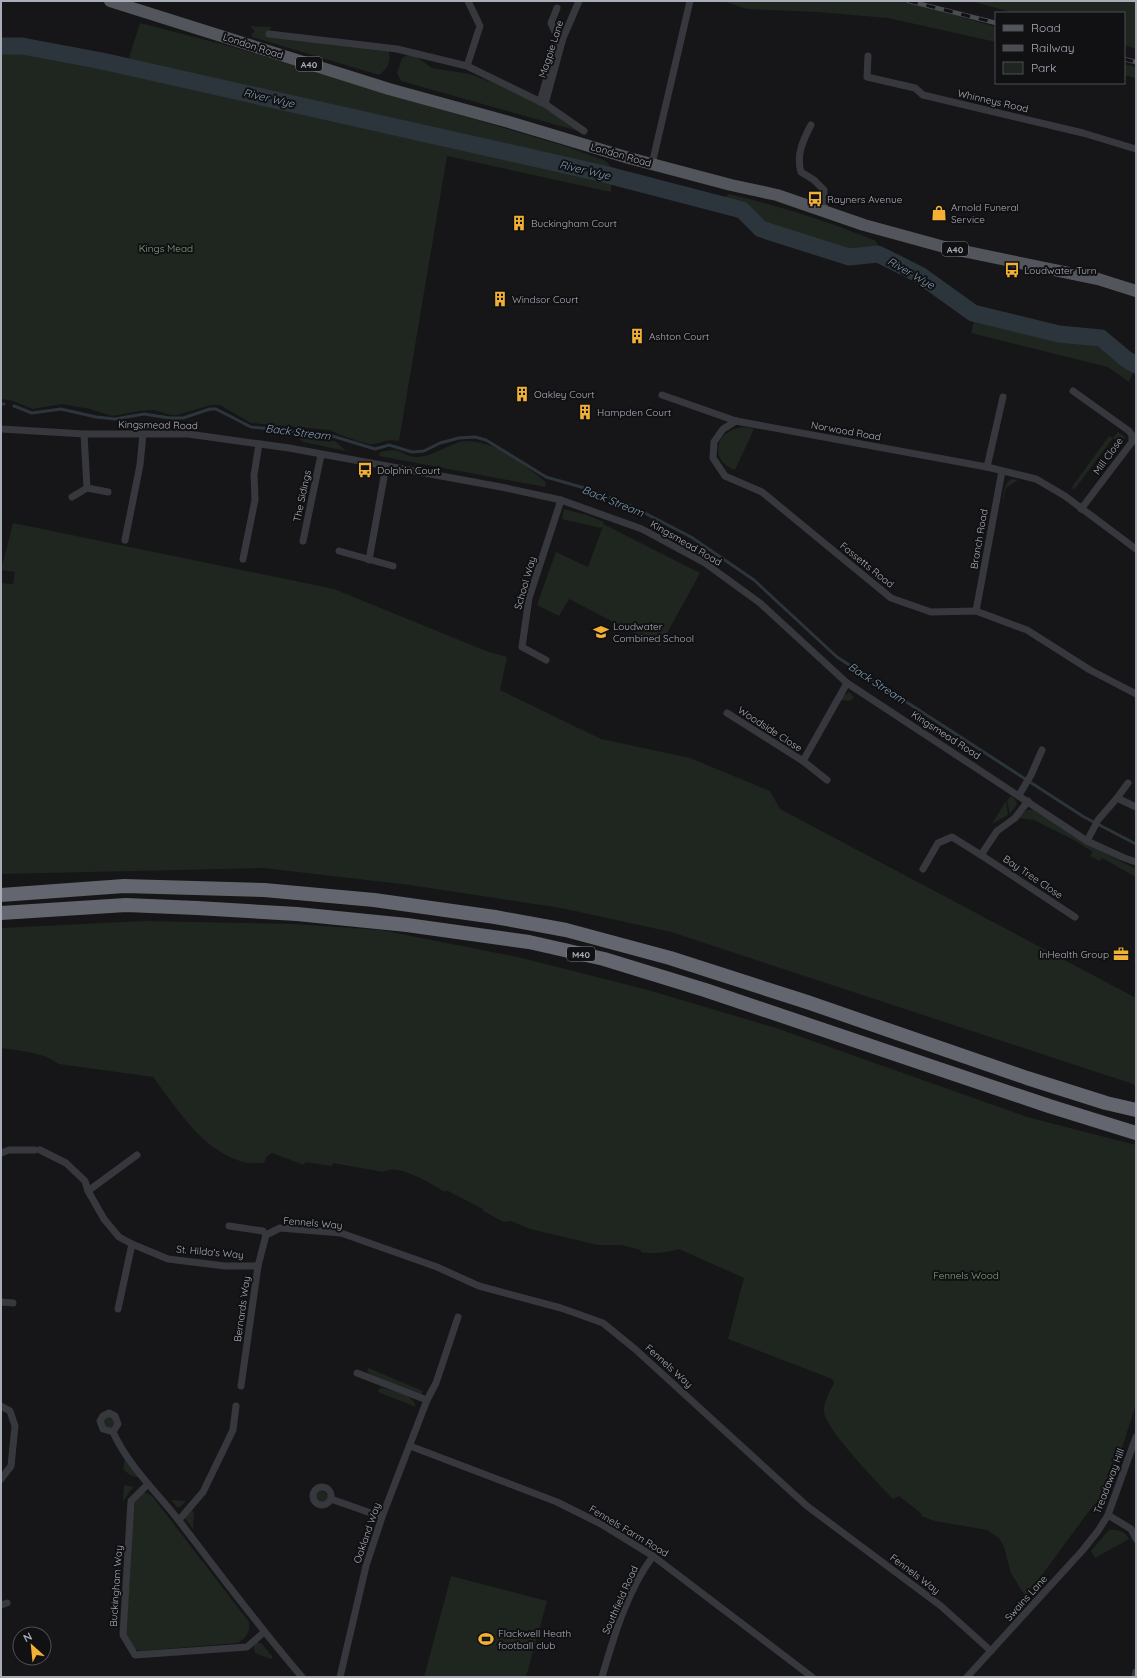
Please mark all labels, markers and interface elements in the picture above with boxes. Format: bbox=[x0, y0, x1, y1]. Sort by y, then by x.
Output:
legend bbox=[995, 12, 1125, 84]
street label: Magpie Lane bbox=[536, 18, 567, 80]
text: Road bbox=[1031, 20, 1061, 35]
street label: London Road bbox=[221, 30, 285, 62]
text: Railway bbox=[1031, 40, 1075, 55]
road number: A40 bbox=[296, 57, 322, 71]
text: Park bbox=[1031, 60, 1056, 75]
water label: River Wye bbox=[242, 85, 297, 111]
street label: Whinneys Road bbox=[956, 87, 1030, 115]
street label: London Road bbox=[589, 140, 653, 170]
water label: River Wye bbox=[558, 157, 613, 183]
bus stop icon: Rayners Avenue bbox=[806, 190, 824, 208]
place label: Rayners Avenue bbox=[827, 193, 903, 206]
place label: Arnold Funeral Service bbox=[951, 201, 1019, 226]
shop icon: Arnold Funeral Service bbox=[930, 204, 948, 222]
building icon: Buckingham Court bbox=[510, 214, 528, 232]
place label: Buckingham Court bbox=[531, 217, 618, 230]
park label: Kings Mead bbox=[139, 242, 193, 255]
road number: A40 bbox=[942, 242, 968, 256]
water label: River Wye bbox=[885, 254, 938, 292]
bus stop icon: Loudwater Turn bbox=[1003, 261, 1021, 279]
place label: Loudwater Turn bbox=[1024, 264, 1096, 277]
building icon: Windsor Court bbox=[491, 290, 509, 308]
place label: Windsor Court bbox=[512, 293, 579, 306]
building icon: Ashton Court bbox=[628, 327, 646, 345]
place label: Ashton Court bbox=[649, 330, 710, 343]
building icon: Oakley Court bbox=[513, 385, 531, 403]
place label: Oakley Court bbox=[534, 388, 595, 401]
building icon: Hampden Court bbox=[576, 403, 594, 421]
place label: Hampden Court bbox=[597, 406, 672, 419]
street label: Kingsmead Road bbox=[118, 418, 198, 432]
street label: Norwood Road bbox=[810, 418, 882, 444]
water label: Back Stream bbox=[265, 421, 332, 443]
street label: Mill Close bbox=[1090, 435, 1126, 477]
bus stop icon: Dolphin Court bbox=[356, 461, 374, 479]
place label: Dolphin Court bbox=[377, 464, 441, 477]
street label: The Sidings bbox=[290, 469, 314, 523]
water label: Back Stream bbox=[580, 482, 647, 520]
street label: Branch Road bbox=[967, 508, 991, 570]
street label: Kingsmead Road bbox=[648, 517, 724, 569]
street label: Fassetts Road bbox=[837, 539, 897, 591]
street label: School Way bbox=[511, 555, 539, 611]
place label: Loudwater Combined School bbox=[613, 620, 694, 645]
school or university icon: Loudwater Combined School bbox=[592, 623, 610, 641]
water label: Back Stream bbox=[846, 659, 909, 707]
street label: Woodside Close bbox=[735, 703, 805, 755]
street label: Kingsmead Road bbox=[909, 708, 983, 762]
street label: Bay Tree Close bbox=[1001, 852, 1066, 902]
office icon: InHealth Group bbox=[1112, 945, 1130, 963]
road number: M40 bbox=[567, 947, 595, 961]
place label: InHealth Group bbox=[1039, 948, 1109, 961]
street label: Fennels Way bbox=[283, 1214, 343, 1232]
street label: St. Hilda's Way bbox=[176, 1243, 244, 1261]
park label: Fennels Wood bbox=[933, 1269, 999, 1282]
street label: Bernards Way bbox=[231, 1275, 253, 1343]
street label: Fennels Way bbox=[643, 1341, 695, 1391]
street label: Treadaway Hill bbox=[1091, 1447, 1127, 1515]
street label: Oakland Way bbox=[351, 1501, 383, 1565]
street label: Fennels Farm Road bbox=[587, 1502, 671, 1560]
street label: Buckingham Way bbox=[107, 1545, 125, 1627]
street label: Fennels Way bbox=[887, 1551, 943, 1597]
street label: Southfield Road bbox=[599, 1564, 641, 1636]
street label: Swains Lane bbox=[1002, 1572, 1050, 1624]
north arrow bbox=[12, 1626, 52, 1666]
place label: Flackwell Heath football club bbox=[498, 1627, 571, 1652]
text: N bbox=[21, 1629, 34, 1645]
sports icon: Flackwell Heath football club bbox=[477, 1630, 495, 1648]

